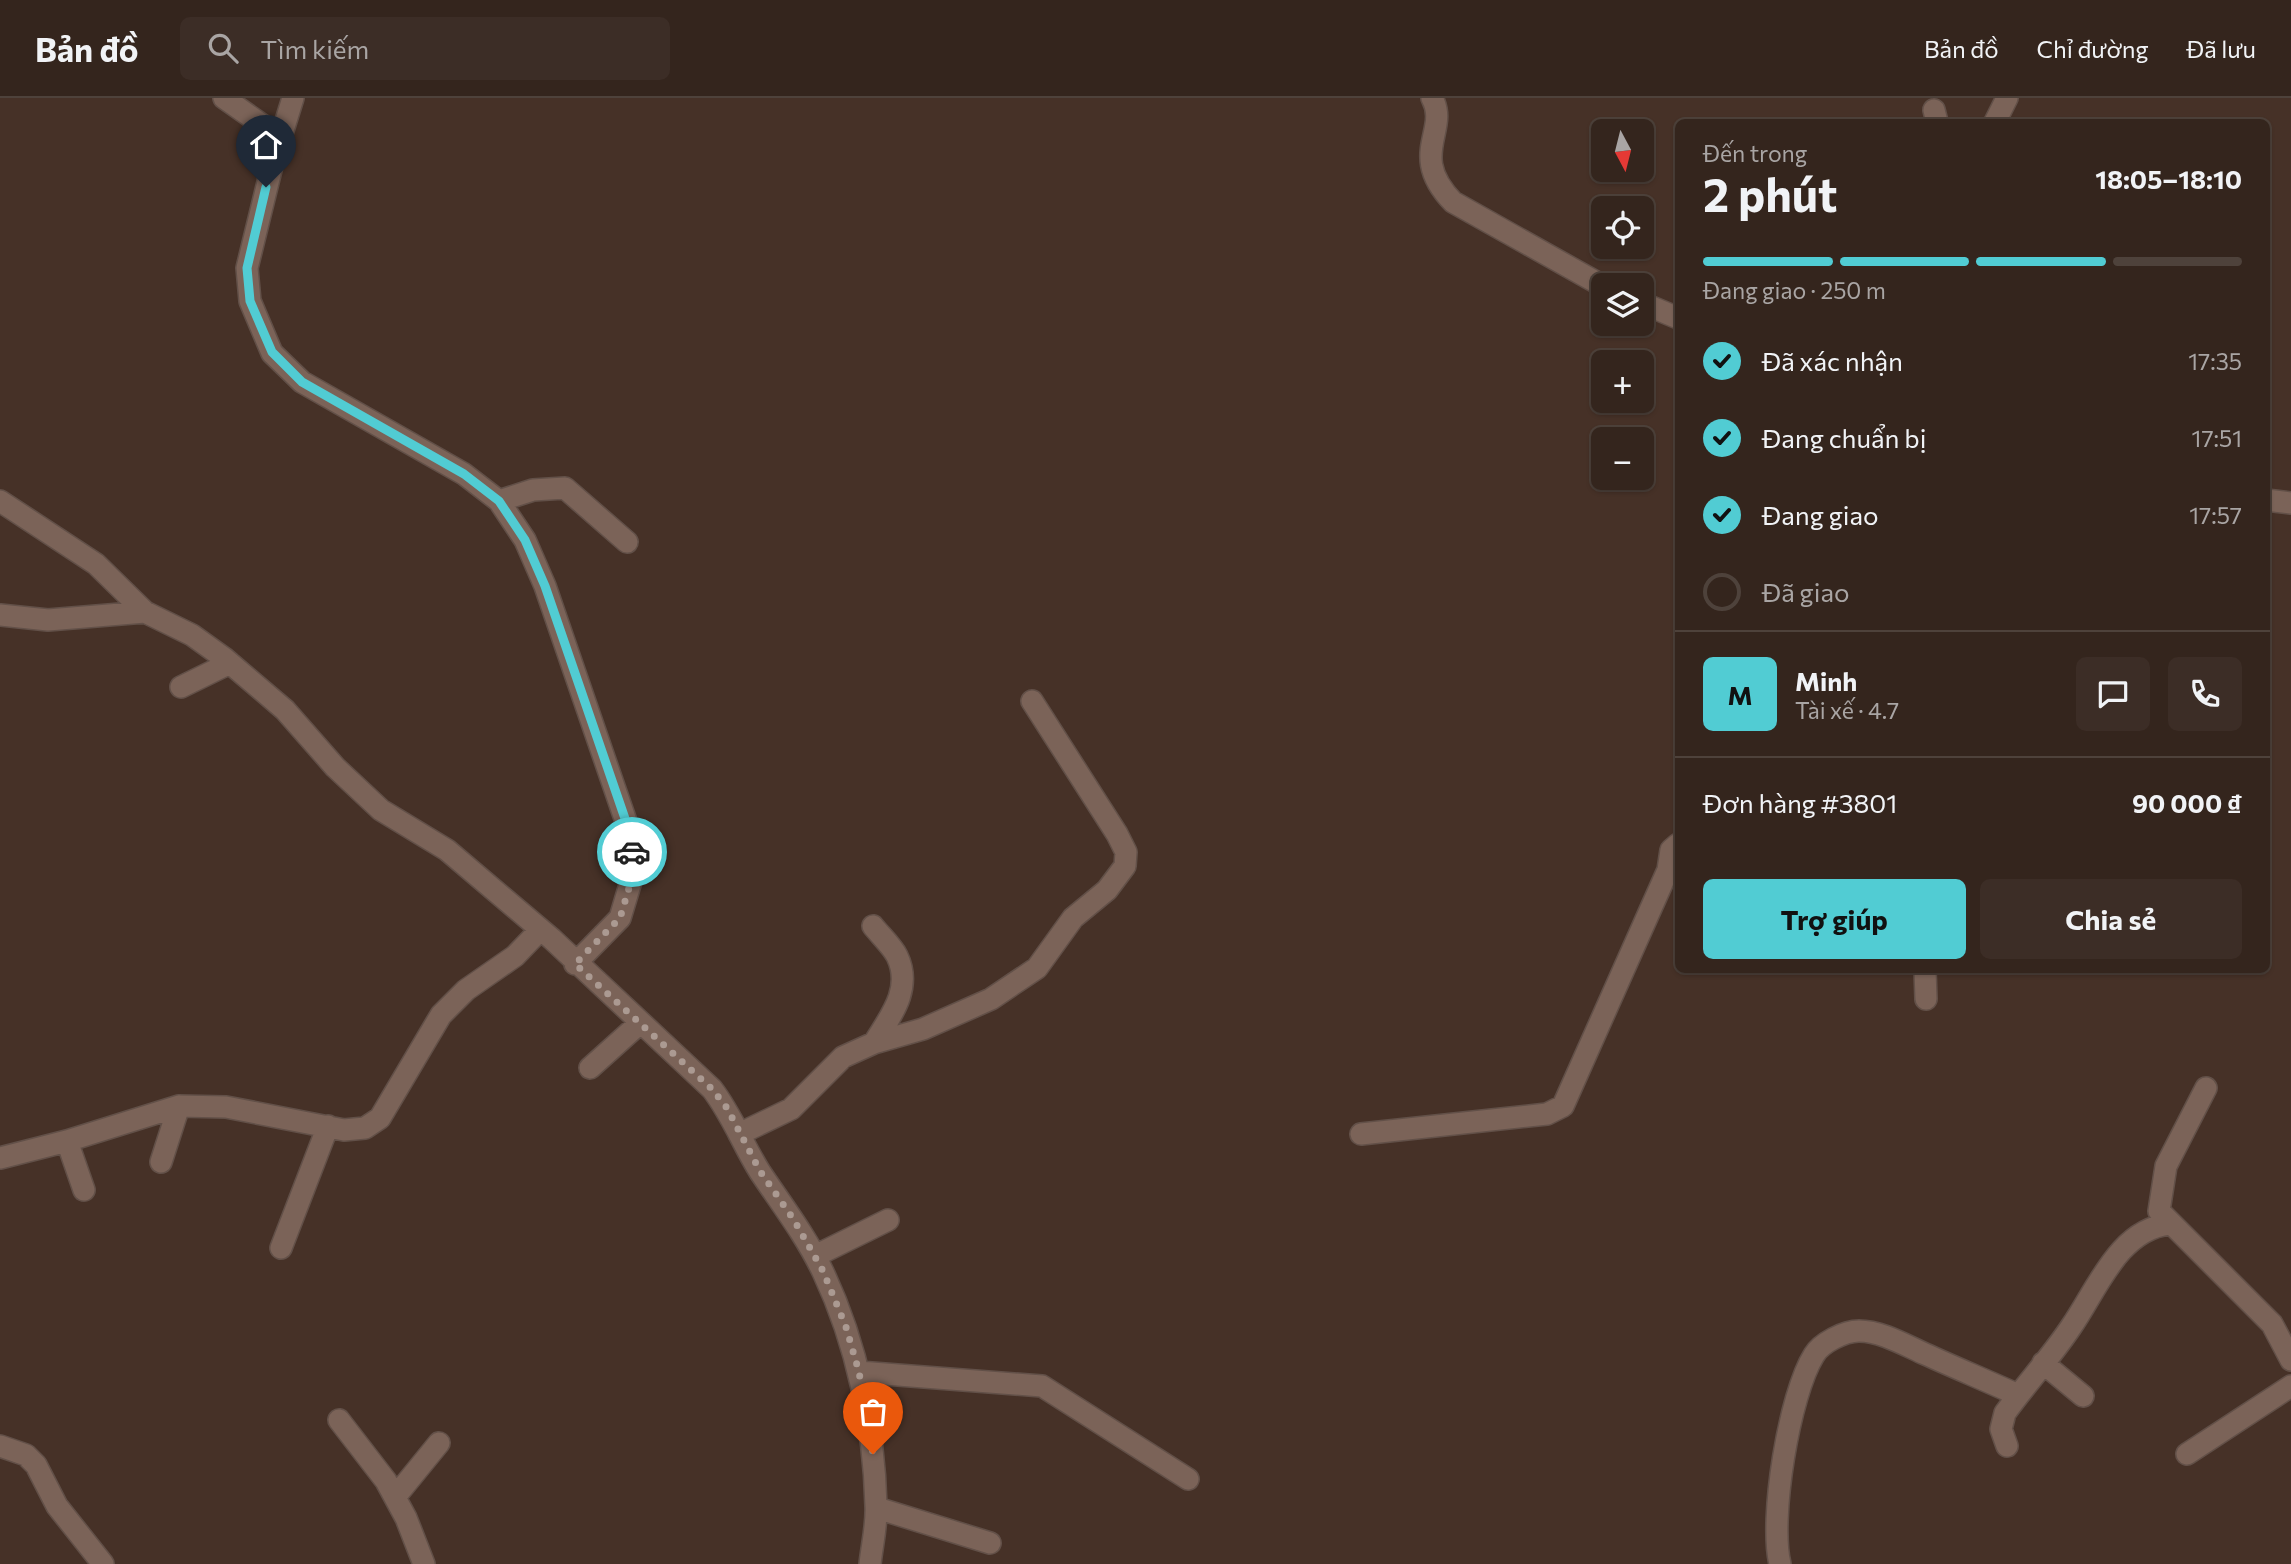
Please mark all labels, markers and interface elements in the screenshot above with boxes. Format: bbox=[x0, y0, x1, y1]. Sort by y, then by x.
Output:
search box bbox=[180, 17, 670, 80]
text: Bản đồ bbox=[35, 28, 138, 69]
icon: search bbox=[204, 29, 242, 67]
text: Tìm kiếm bbox=[260, 33, 369, 64]
text: Bản đồ bbox=[1924, 34, 1999, 63]
text: Chỉ đường bbox=[2037, 34, 2148, 63]
text: Đã lưu bbox=[2186, 34, 2256, 63]
pin bbox=[236, 115, 296, 187]
north arrow bbox=[1591, 119, 1654, 182]
map controls bbox=[1591, 119, 1654, 490]
icon: home bbox=[247, 126, 285, 164]
text: Đến trong bbox=[1703, 139, 1807, 167]
text: 18:05–18:10 bbox=[2095, 163, 2242, 194]
text: 2 phút bbox=[1703, 165, 1837, 221]
button: locate bbox=[1591, 196, 1654, 259]
button: layers bbox=[1591, 273, 1654, 336]
text: Đang giao · 250 m bbox=[1703, 276, 1886, 304]
icon: check bbox=[1703, 342, 1741, 380]
text: Đã xác nhận bbox=[1762, 345, 1903, 376]
text: 17:35 bbox=[2188, 347, 2242, 375]
button: + bbox=[1591, 350, 1654, 413]
icon: check bbox=[1703, 419, 1741, 457]
text: Đang chuẩn bị bbox=[1762, 422, 1926, 453]
text: 17:51 bbox=[2192, 424, 2242, 452]
button: − bbox=[1591, 427, 1654, 490]
icon: check bbox=[1703, 496, 1741, 534]
text: Đang giao bbox=[1762, 499, 1879, 530]
text: 17:57 bbox=[2189, 501, 2242, 529]
text: Đã giao bbox=[1762, 576, 1850, 607]
button: chat bbox=[2076, 657, 2150, 731]
button: phone bbox=[2168, 657, 2242, 731]
text: Minh bbox=[1795, 665, 1857, 696]
text: M bbox=[1727, 679, 1753, 710]
text: Tài xế · 4.7 bbox=[1795, 696, 1899, 724]
text: Đơn hàng #3801 bbox=[1703, 787, 1897, 818]
text: 90 000 ₫ bbox=[2132, 787, 2242, 818]
courier bbox=[597, 817, 667, 887]
icon: car bbox=[613, 833, 651, 871]
button: Trợ giúp bbox=[1703, 879, 1966, 959]
button: Chia sẻ bbox=[1980, 879, 2242, 959]
pin bbox=[843, 1382, 903, 1454]
icon: bag bbox=[854, 1393, 892, 1431]

